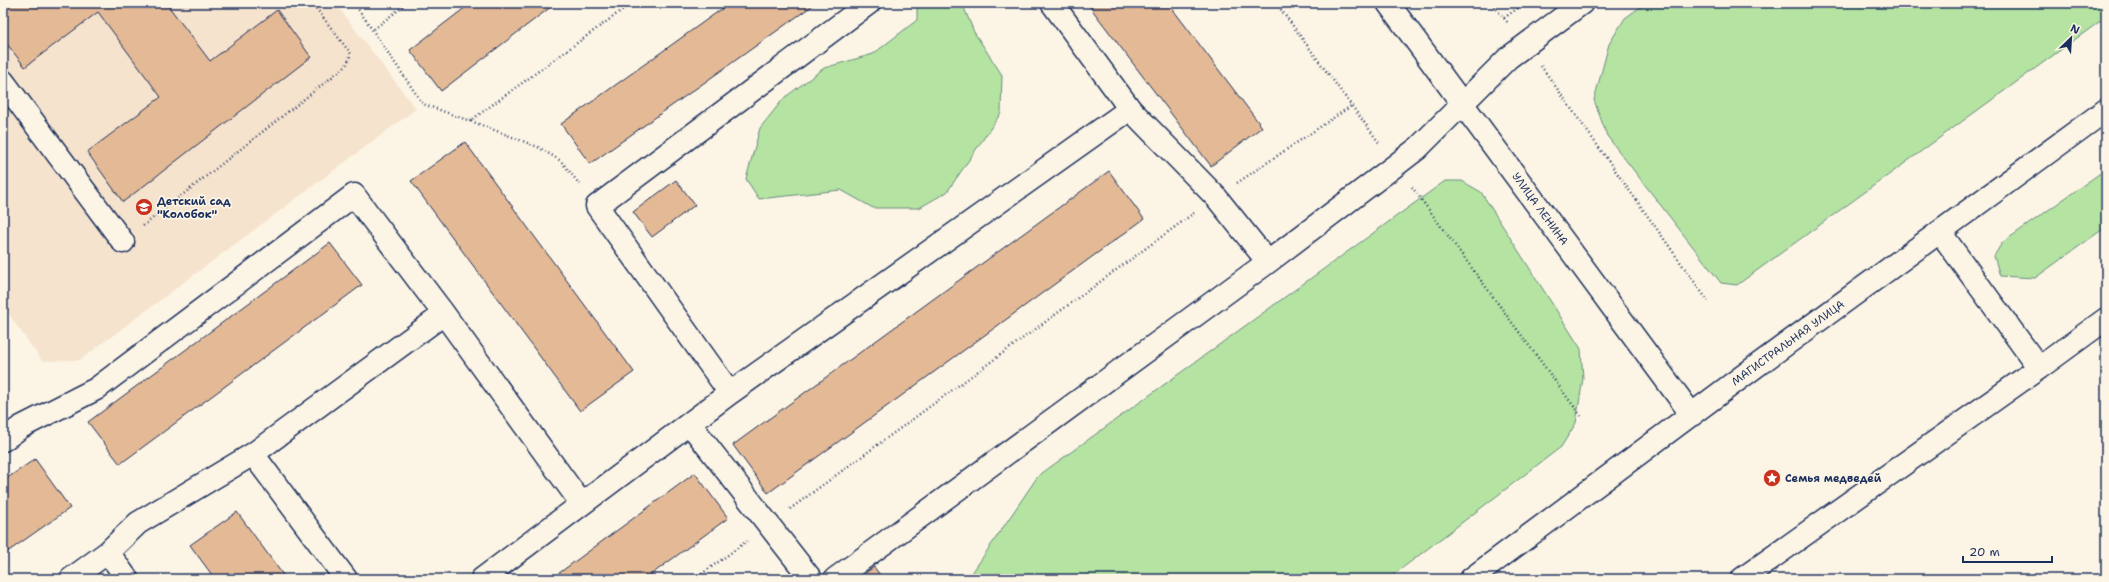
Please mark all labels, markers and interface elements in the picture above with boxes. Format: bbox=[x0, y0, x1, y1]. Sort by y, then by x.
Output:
north arrow bbox=[2051, 18, 2091, 58]
text: N bbox=[2068, 21, 2082, 38]
street label: УЛИЦА ЛЕНИНА bbox=[1509, 170, 1571, 248]
place label: Детский сад "Колобок" bbox=[157, 194, 231, 222]
school or university icon: Детский сад "Колобок" bbox=[134, 197, 154, 217]
street label: МАГИСТРАЛЬНАЯ УЛИЦА bbox=[1728, 297, 1848, 389]
place icon: Семья медведей bbox=[1762, 468, 1782, 488]
place label: Семья медведей bbox=[1785, 471, 1882, 486]
scale bar bbox=[1963, 538, 2052, 564]
text: 20 m bbox=[1969, 544, 2000, 560]

